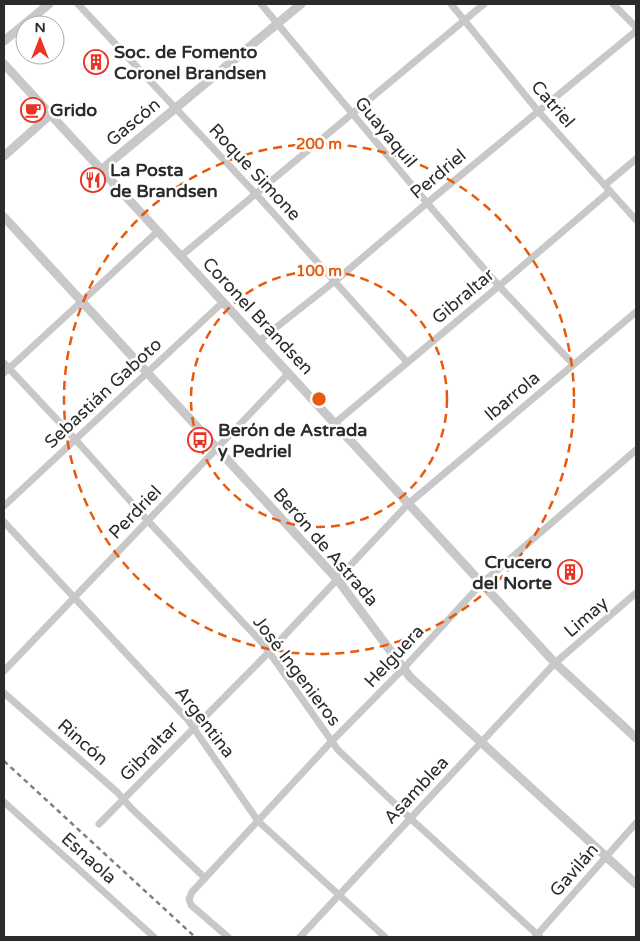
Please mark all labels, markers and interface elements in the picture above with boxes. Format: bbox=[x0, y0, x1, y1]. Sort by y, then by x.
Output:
north arrow bbox=[15, 15, 65, 65]
text: N bbox=[34, 19, 46, 36]
place label: Soc. de Fomento Coronel Brandsen bbox=[114, 41, 267, 84]
building icon: Soc. de Fomento Coronel Brandsen bbox=[83, 49, 109, 75]
street label: Catriel bbox=[527, 76, 579, 132]
street label: Guayaquil bbox=[350, 92, 422, 172]
street label: Gascón bbox=[101, 93, 165, 151]
cafe icon: Grido bbox=[20, 97, 46, 123]
place label: Grido bbox=[50, 99, 97, 121]
street label: Roque Simone bbox=[204, 119, 306, 225]
text: 200 m bbox=[296, 135, 342, 153]
street label: Perdriel bbox=[406, 144, 470, 204]
place label: La Posta de Brandsen bbox=[110, 159, 218, 202]
restaurant icon: La Posta de Brandsen bbox=[80, 167, 106, 193]
street label: Coronel Brandsen bbox=[198, 253, 318, 379]
text: 100 m bbox=[296, 262, 342, 280]
street label: Gibraltar bbox=[427, 263, 499, 328]
street label: Sebastián Gaboto bbox=[40, 333, 166, 453]
street label: Ibarrola bbox=[480, 367, 544, 425]
centre of rings bbox=[310, 390, 328, 408]
place label: Berón de Astrada y Pedriel bbox=[218, 419, 367, 462]
bus stop icon: Berón de Astrada y Pedriel bbox=[187, 427, 213, 453]
street label: Perdriel bbox=[104, 481, 166, 543]
street label: Berón de Astrada bbox=[269, 483, 383, 611]
place label: Crucero del Norte bbox=[472, 551, 552, 594]
building icon: Crucero del Norte bbox=[557, 559, 583, 585]
street label: Limay bbox=[560, 592, 613, 642]
street label: José Ingenieros bbox=[248, 612, 346, 730]
street label: Helguera bbox=[360, 620, 428, 692]
street label: Argentina bbox=[170, 682, 240, 762]
street label: Rincón bbox=[53, 714, 113, 770]
street label: Gibraltar bbox=[115, 716, 183, 786]
street label: Asamblea bbox=[379, 751, 453, 829]
street label: Esnaola bbox=[57, 828, 121, 888]
street label: Gavilán bbox=[545, 839, 603, 901]

